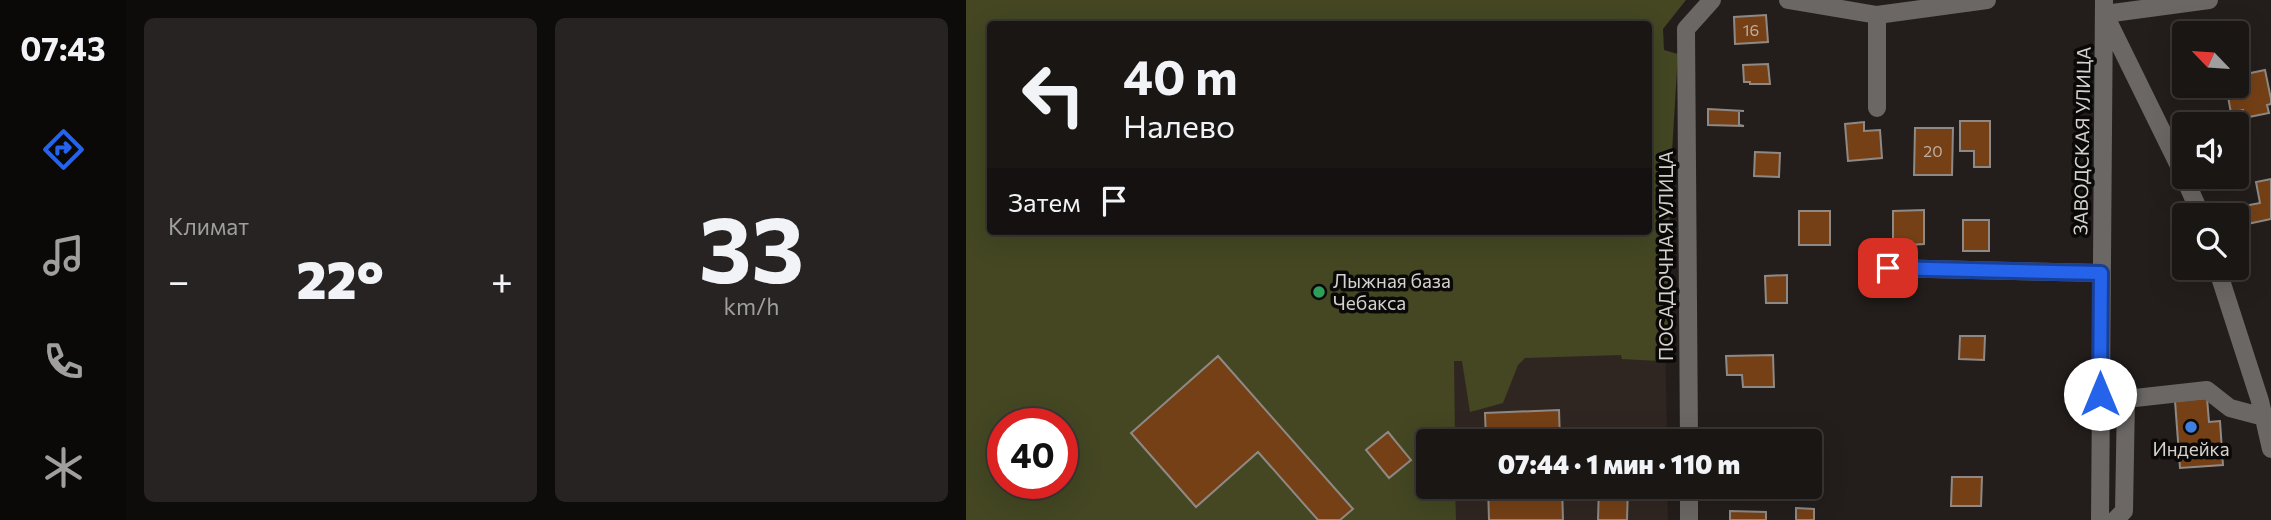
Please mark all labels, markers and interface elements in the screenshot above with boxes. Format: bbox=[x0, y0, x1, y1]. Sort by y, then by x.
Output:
house number: 16 bbox=[1743, 20, 1759, 39]
north arrow bbox=[2172, 21, 2249, 98]
map controls bbox=[2172, 21, 2249, 280]
text: 07:43 bbox=[20, 28, 106, 68]
text: 40 m bbox=[1123, 45, 1238, 105]
street label: ЗАВОДСКАЯ УЛИЦА bbox=[2068, 46, 2095, 236]
icon: left bbox=[1008, 49, 1099, 140]
text: Налево bbox=[1123, 105, 1235, 145]
button: sound bbox=[2172, 112, 2249, 189]
icon: directions bbox=[39, 125, 88, 174]
house number: 20 bbox=[1923, 141, 1943, 160]
street label: ПОСАДОЧНАЯ УЛИЦА bbox=[1654, 151, 1677, 361]
icon: arrive bbox=[1095, 182, 1133, 220]
text: Затем bbox=[1008, 186, 1081, 217]
text: 33 bbox=[699, 190, 804, 302]
button: search bbox=[2172, 203, 2249, 280]
text: Климат bbox=[168, 212, 249, 240]
icon: music bbox=[39, 231, 88, 280]
pin bbox=[1858, 238, 1918, 298]
text: 22° bbox=[296, 246, 384, 310]
icon: arrive bbox=[1869, 249, 1907, 287]
text: − bbox=[168, 256, 190, 303]
text: + bbox=[491, 256, 513, 303]
place label: Лыжная база Чебакса bbox=[1333, 269, 1451, 314]
marker: Лыжная база Чебакса bbox=[1311, 284, 1327, 300]
text: km/h bbox=[724, 292, 779, 320]
icon: phone bbox=[39, 337, 88, 386]
position arrow bbox=[2063, 357, 2137, 431]
speed limit sign: 40 bbox=[987, 408, 1078, 499]
marker: Индейка bbox=[2183, 419, 2199, 435]
place label: Индейка bbox=[2152, 437, 2230, 460]
icon: climate bbox=[39, 443, 88, 492]
text: 07:44 · 1 мин · 110 m bbox=[1498, 448, 1740, 479]

